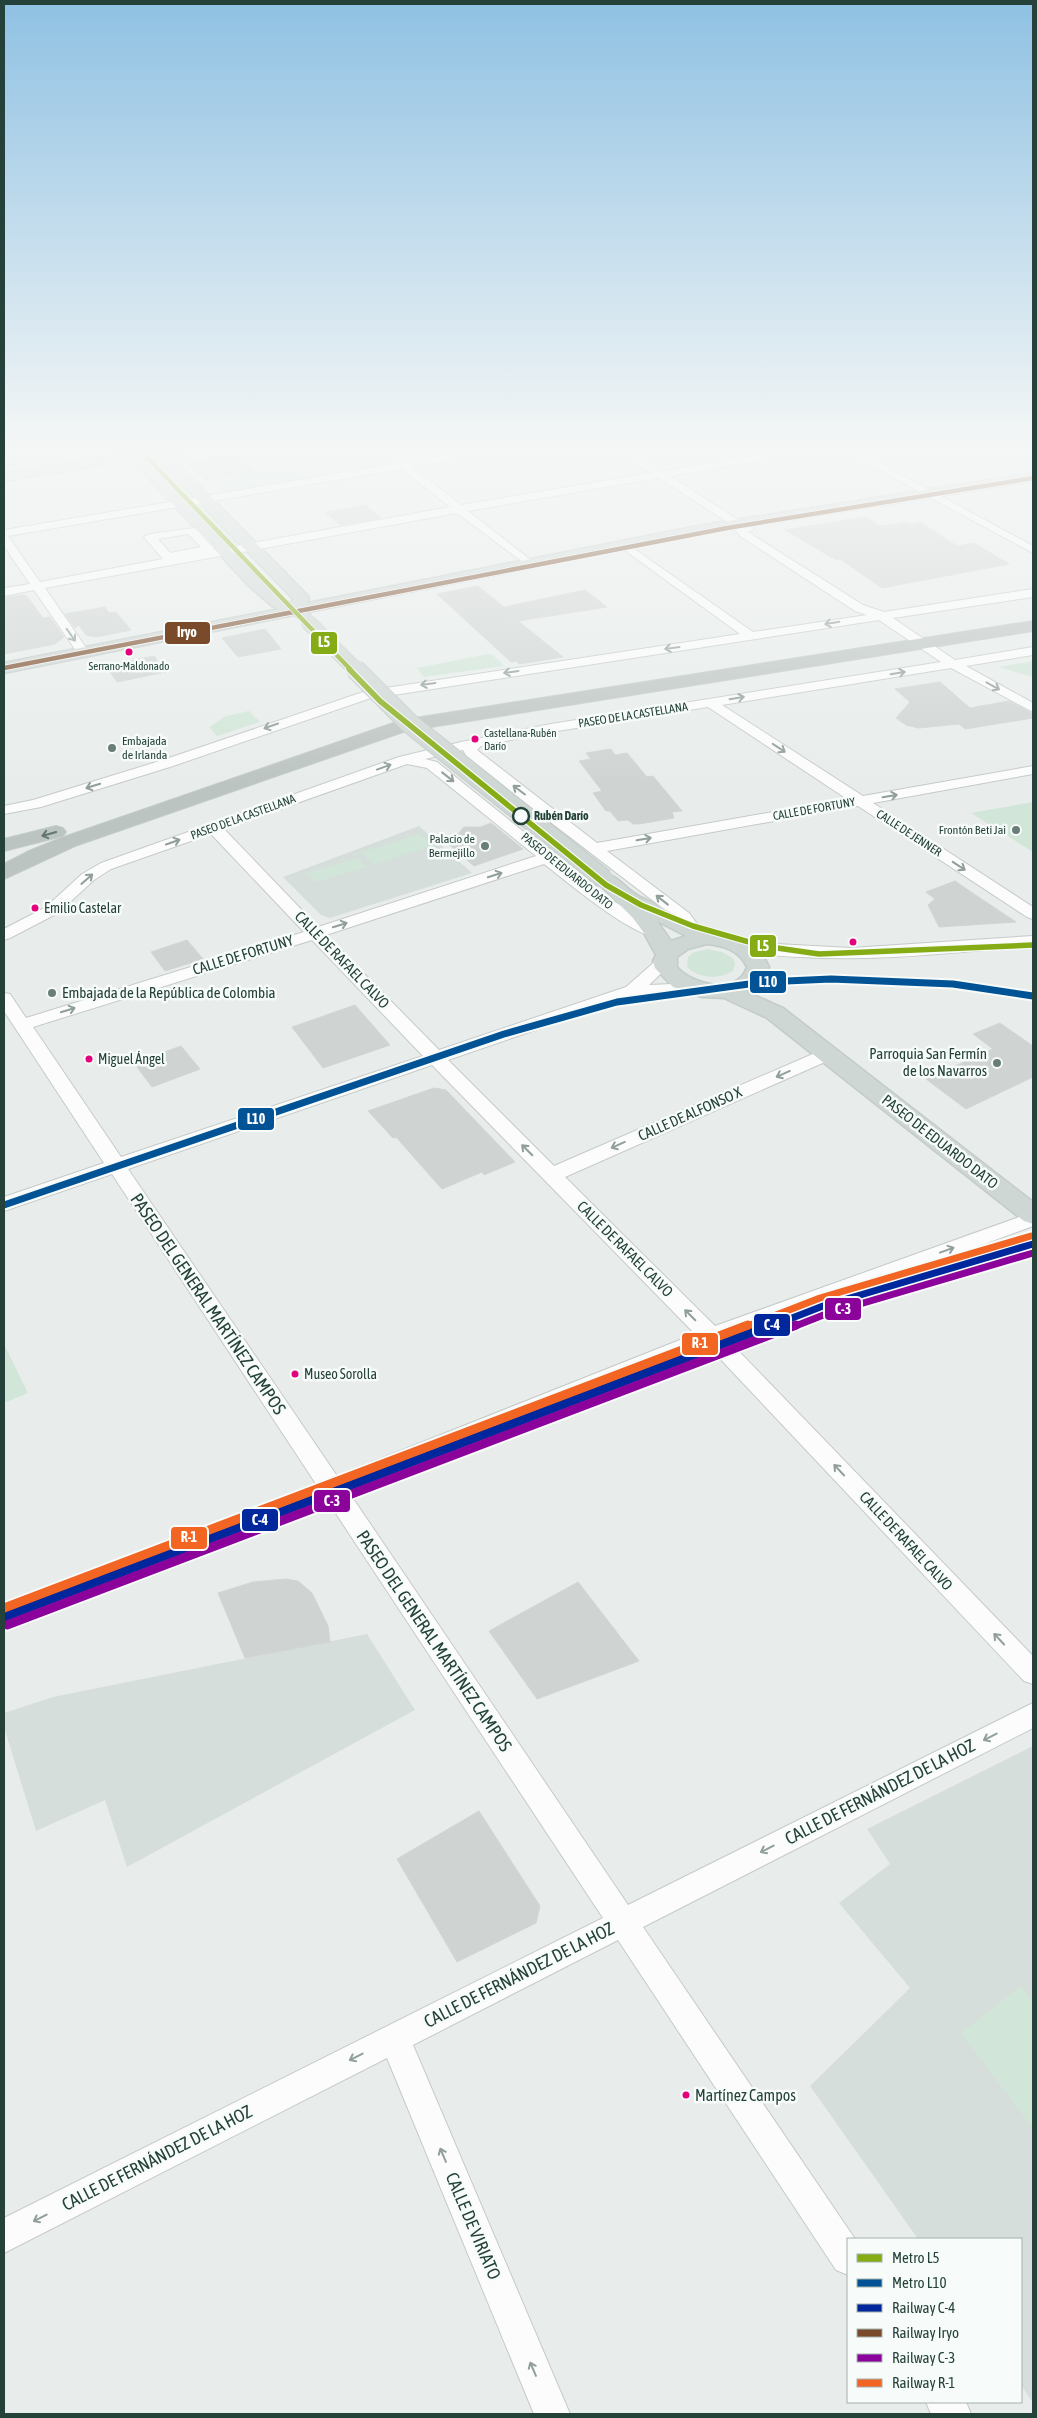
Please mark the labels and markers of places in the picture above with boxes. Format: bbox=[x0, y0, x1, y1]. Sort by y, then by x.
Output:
marker: Serrano-Maldonado bbox=[124, 647, 134, 657]
place label: Serrano-Maldonado bbox=[89, 660, 169, 672]
place label: Castellana-Rubén Darío bbox=[484, 727, 557, 752]
place label: Embajada de Irlanda bbox=[122, 734, 167, 762]
marker: Castellana-Rubén Darío bbox=[470, 734, 480, 744]
marker: Embajada de Irlanda bbox=[106, 742, 118, 754]
marker: Rubén Darío bbox=[512, 807, 530, 825]
place label: Rubén Darío bbox=[534, 809, 589, 823]
place label: Frontón Beti Jai bbox=[939, 823, 1006, 837]
marker: Frontón Beti Jai bbox=[1010, 824, 1022, 836]
place label: Palacio de Bermejillo bbox=[429, 832, 475, 860]
marker: Palacio de Bermejillo bbox=[479, 840, 491, 852]
place label: Emilio Castelar bbox=[44, 900, 122, 916]
marker: Emilio Castelar bbox=[30, 903, 40, 913]
unlabelled marker bbox=[848, 937, 858, 947]
place label: Embajada de la República de Colombia bbox=[62, 984, 276, 1001]
marker: Embajada de la República de Colombia bbox=[46, 987, 58, 999]
place label: Parroquia San Fermín de los Navarros bbox=[869, 1045, 987, 1079]
place label: Miguel Ángel bbox=[98, 1051, 165, 1067]
marker: Miguel Ángel bbox=[84, 1054, 94, 1064]
marker: Parroquia San Fermín de los Navarros bbox=[991, 1057, 1003, 1069]
place label: Museo Sorolla bbox=[304, 1366, 377, 1382]
marker: Museo Sorolla bbox=[290, 1369, 300, 1379]
place label: Martínez Campos bbox=[695, 2086, 796, 2105]
marker: Martínez Campos bbox=[681, 2090, 691, 2100]

